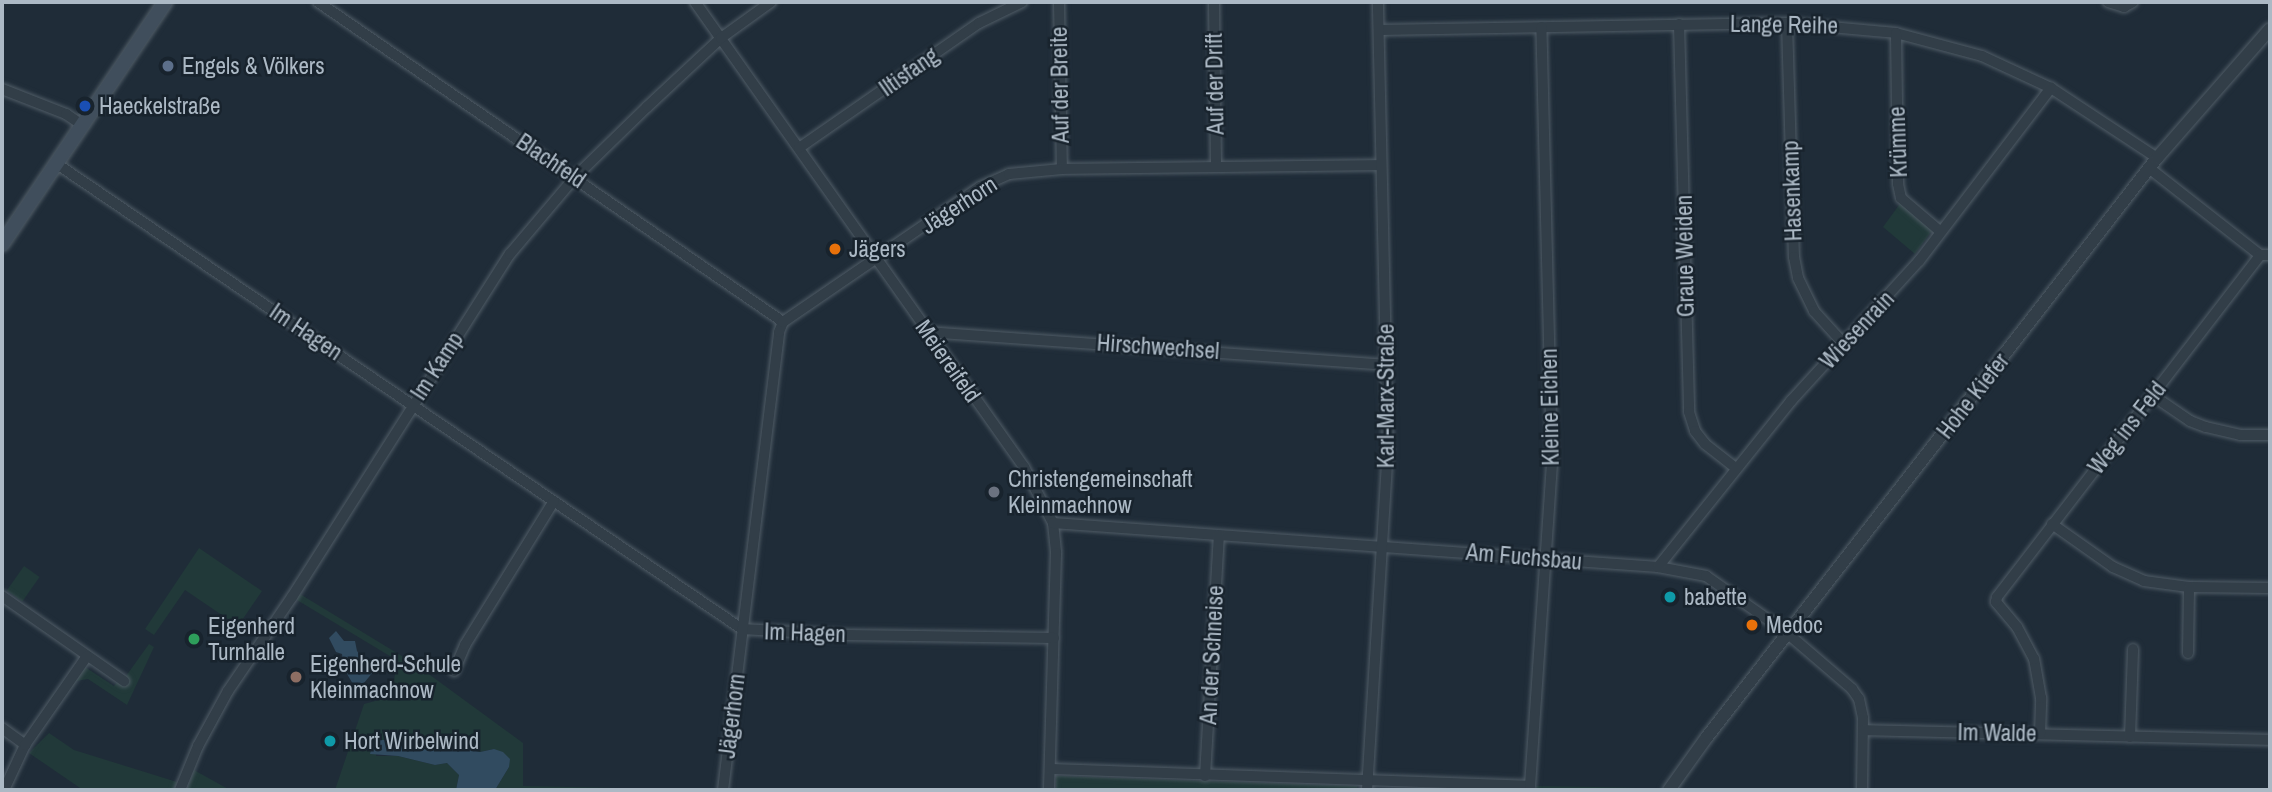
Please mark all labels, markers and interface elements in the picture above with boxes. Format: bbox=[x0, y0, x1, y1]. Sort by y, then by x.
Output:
street label: Lange Reihe bbox=[1730, 10, 1838, 40]
street label: Auf der Breite bbox=[1045, 27, 1075, 143]
street label: Auf der Drift bbox=[1200, 33, 1230, 135]
street label: Iltisfang bbox=[874, 42, 944, 102]
place label: Engels & Völkers bbox=[182, 52, 325, 80]
marker: Engels & Völkers bbox=[160, 58, 176, 74]
place label: Haeckelstraße bbox=[99, 92, 221, 120]
marker: Haeckelstraße bbox=[77, 98, 93, 114]
street label: Krümme bbox=[1883, 106, 1913, 178]
street label: Blachfeld bbox=[511, 128, 591, 194]
street label: Hasenkamp bbox=[1776, 140, 1808, 242]
street label: Jägerhorn bbox=[916, 170, 1002, 240]
street label: Graue Weiden bbox=[1670, 195, 1700, 317]
place label: Jägers bbox=[849, 235, 906, 263]
marker: Jägers bbox=[827, 241, 843, 257]
street label: Wiesenrain bbox=[1814, 285, 1900, 375]
street label: Im Hagen bbox=[264, 298, 348, 366]
street label: Meiereifeld bbox=[910, 314, 986, 408]
street label: Karl-Marx-Straße bbox=[1372, 324, 1400, 468]
street label: Im Kamp bbox=[405, 327, 469, 405]
street label: Hirschwechsel bbox=[1096, 329, 1220, 365]
street label: Kleine Eichen bbox=[1535, 348, 1565, 466]
street label: Hohe Kiefer bbox=[1931, 348, 2015, 444]
street label: Weg ins Feld bbox=[2082, 376, 2172, 480]
place label: Christengemeinschaft Kleinmachnow bbox=[1008, 465, 1193, 519]
marker: Christengemeinschaft Kleinmachnow bbox=[986, 484, 1002, 500]
street label: Am Fuchsbau bbox=[1465, 538, 1583, 576]
place label: babette bbox=[1684, 583, 1747, 611]
street label: An der Schneise bbox=[1195, 585, 1229, 725]
marker: babette bbox=[1662, 589, 1678, 605]
place label: Medoc bbox=[1766, 611, 1823, 639]
place label: Eigenherd Turnhalle bbox=[208, 612, 295, 666]
marker: Medoc bbox=[1744, 617, 1760, 633]
street label: Im Hagen bbox=[764, 618, 846, 648]
marker: Eigenherd Turnhalle bbox=[186, 631, 202, 647]
place label: Eigenherd-Schule Kleinmachnow bbox=[310, 650, 461, 704]
marker: Eigenherd-Schule Kleinmachnow bbox=[288, 669, 304, 685]
street label: Jägerhorn bbox=[713, 672, 751, 760]
street label: Im Walde bbox=[1957, 719, 2037, 747]
place label: Hort Wirbelwind bbox=[344, 727, 479, 755]
marker: Hort Wirbelwind bbox=[322, 733, 338, 749]

